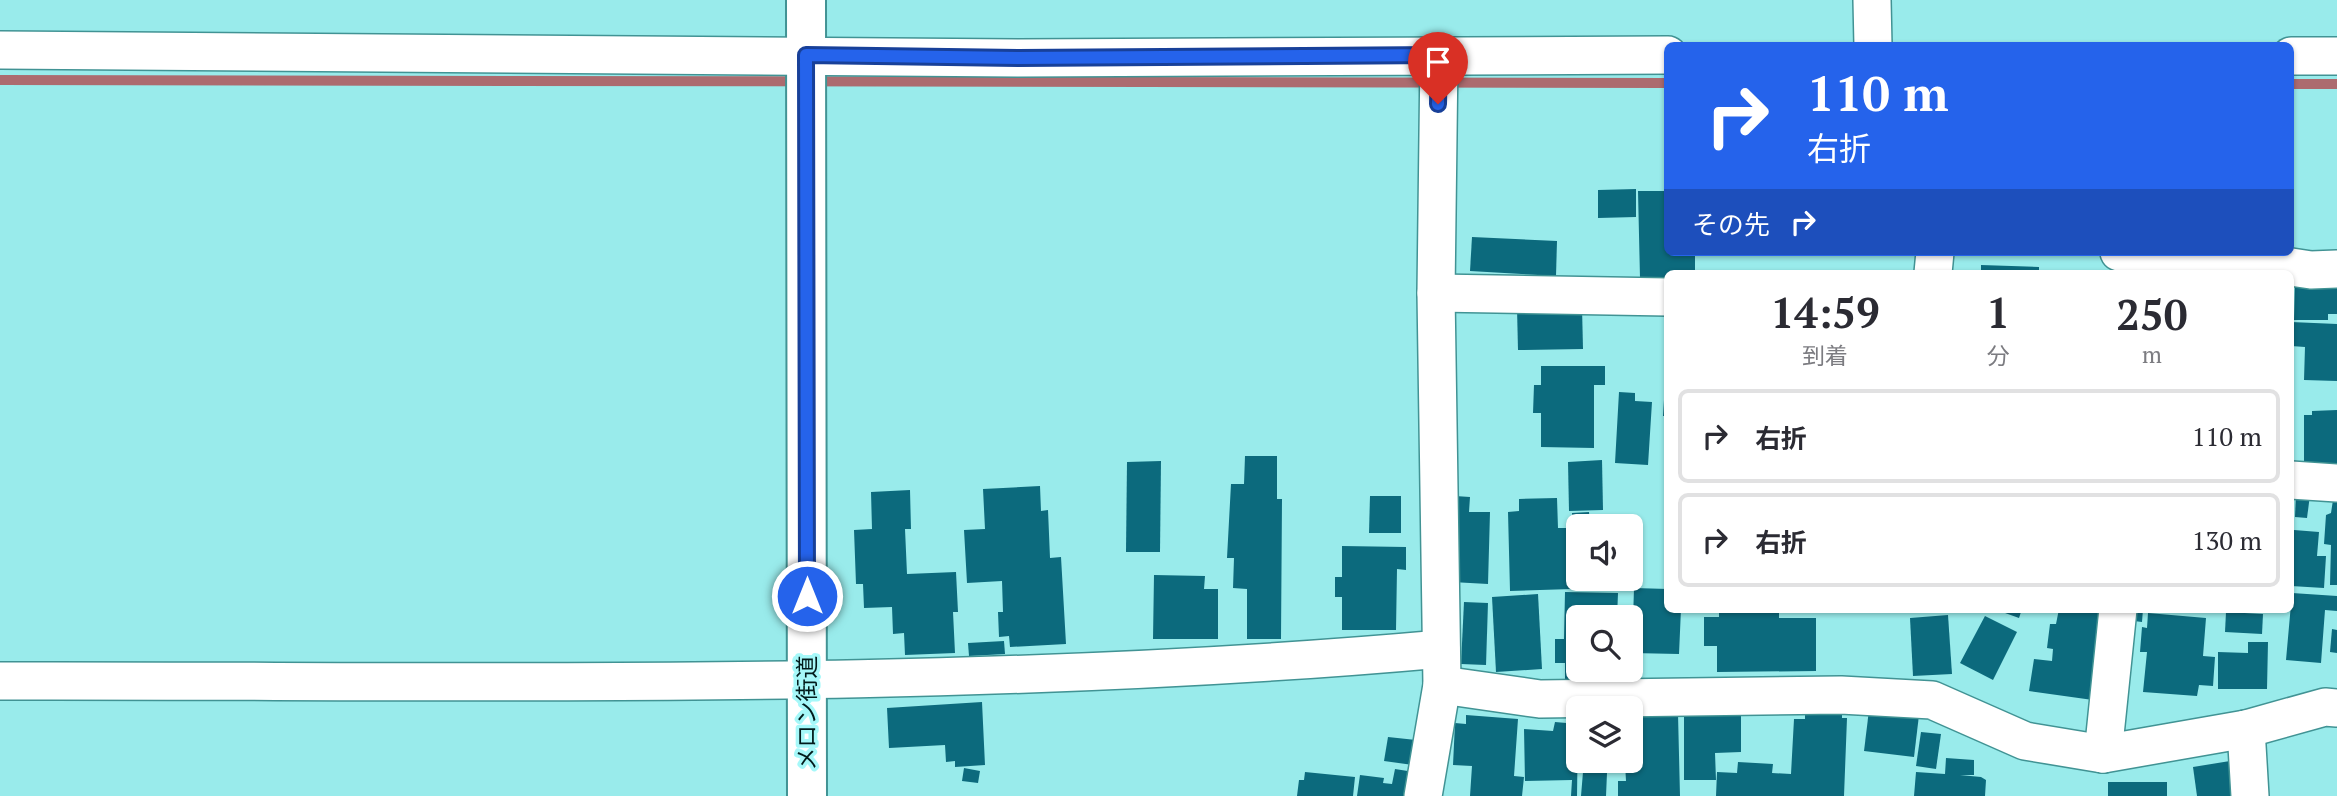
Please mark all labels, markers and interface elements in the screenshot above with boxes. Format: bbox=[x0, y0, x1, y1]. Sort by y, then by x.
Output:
pin bbox=[1408, 32, 1468, 104]
icon: arrive bbox=[1419, 43, 1457, 81]
text: 110 m bbox=[1807, 60, 1949, 125]
icon: right bbox=[1692, 70, 1783, 161]
text: 右折 bbox=[1807, 127, 1871, 169]
icon: right bbox=[1784, 203, 1822, 241]
text: その先 bbox=[1692, 207, 1770, 241]
text: 14:59 bbox=[1770, 284, 1880, 340]
text: 1 bbox=[1986, 284, 2010, 340]
text: 250 bbox=[2116, 286, 2188, 342]
text: m bbox=[2142, 339, 2162, 370]
text: 到着 bbox=[1802, 340, 1848, 371]
text: 分 bbox=[1987, 340, 2010, 371]
icon: right bbox=[1696, 417, 1734, 455]
text: 110 m bbox=[2192, 419, 2262, 453]
text: 右折 bbox=[1755, 421, 1807, 455]
map controls bbox=[1566, 514, 1643, 773]
button: sound bbox=[1566, 514, 1643, 591]
icon: right bbox=[1696, 521, 1734, 559]
text: 130 m bbox=[2192, 523, 2262, 557]
text: 右折 bbox=[1755, 525, 1807, 559]
position arrow bbox=[770, 559, 844, 633]
button: search bbox=[1566, 605, 1643, 682]
street label: メロン街道 bbox=[791, 656, 822, 771]
button: layers bbox=[1566, 696, 1643, 773]

